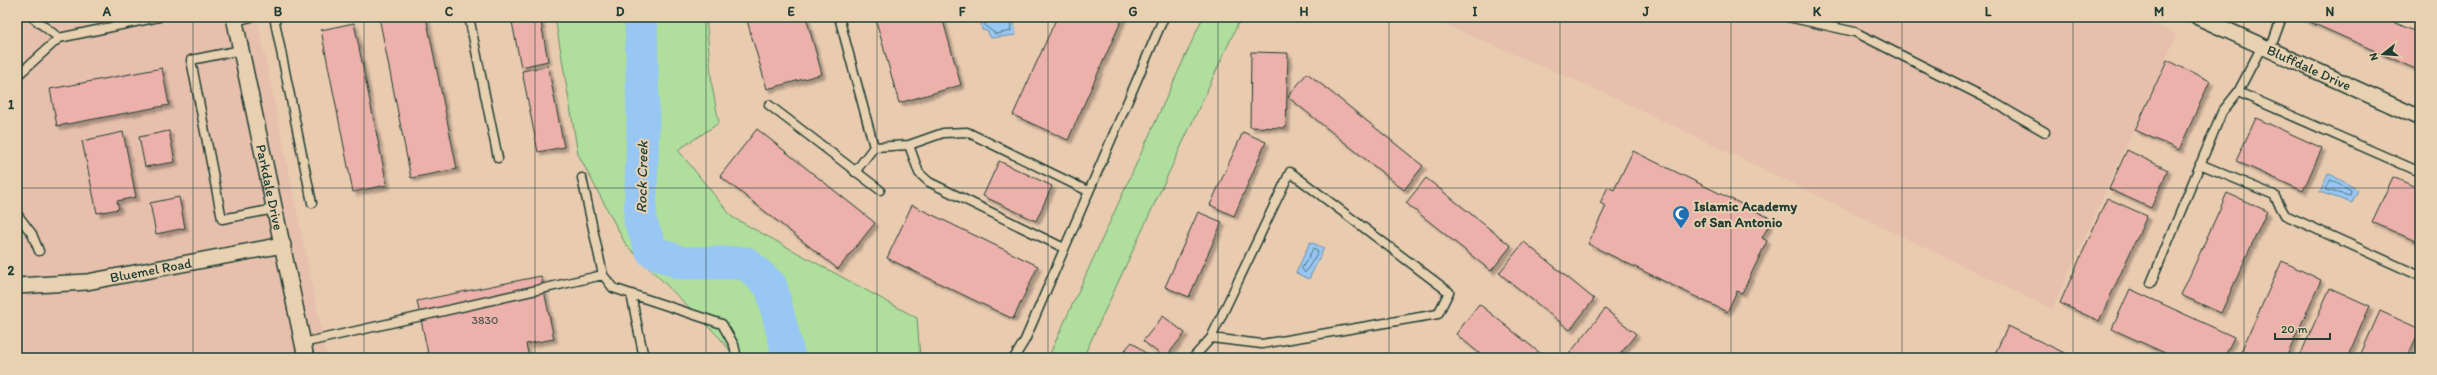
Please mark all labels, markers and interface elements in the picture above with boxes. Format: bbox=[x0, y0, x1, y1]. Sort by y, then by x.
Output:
text: A bbox=[102, 4, 112, 19]
text: B bbox=[274, 4, 283, 19]
text: C bbox=[445, 4, 454, 19]
text: D bbox=[616, 4, 625, 19]
text: E bbox=[787, 4, 795, 19]
text: F bbox=[959, 4, 966, 19]
text: G bbox=[1129, 4, 1138, 19]
text: H bbox=[1300, 4, 1309, 19]
text: I bbox=[1473, 4, 1478, 19]
text: J bbox=[1642, 4, 1650, 19]
text: K bbox=[1813, 4, 1822, 19]
text: L bbox=[1985, 4, 1992, 19]
text: M bbox=[2154, 4, 2164, 19]
text: N bbox=[2326, 4, 2335, 19]
north arrow bbox=[2363, 34, 2403, 74]
street label: Bluffdale Drive bbox=[2264, 41, 2354, 94]
text: N bbox=[2367, 51, 2381, 62]
text: 1 bbox=[8, 97, 14, 112]
water label: Rock Creek bbox=[632, 139, 652, 213]
street label: Parkdale Drive bbox=[253, 143, 287, 232]
place label: Islamic Academy of San Antonio bbox=[1694, 198, 1797, 231]
mosque icon: Islamic Academy of San Antonio bbox=[1671, 204, 1691, 229]
street label: Bluemel Road bbox=[109, 254, 193, 286]
text: 2 bbox=[8, 263, 15, 278]
house number: 3830 bbox=[471, 313, 499, 327]
scale bar bbox=[2275, 315, 2330, 341]
text: 20 m bbox=[2281, 322, 2308, 336]

